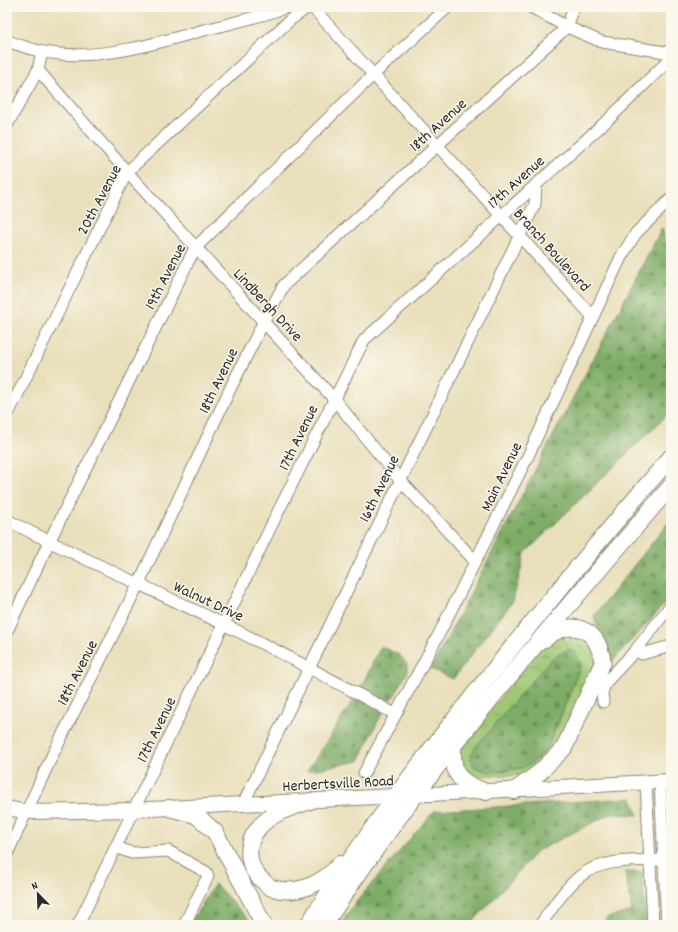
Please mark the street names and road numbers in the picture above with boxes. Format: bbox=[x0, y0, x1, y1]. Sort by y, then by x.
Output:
street label: 18th Avenue bbox=[405, 94, 473, 158]
street label: 17th Avenue bbox=[483, 151, 550, 215]
street label: 20th Avenue bbox=[72, 161, 128, 239]
street label: Branch Boulevard bbox=[507, 204, 595, 298]
street label: 19th Avenue bbox=[140, 240, 193, 314]
street label: Lindbergh Drive bbox=[227, 264, 307, 348]
street label: 18th Avenue bbox=[193, 344, 245, 418]
street label: 17th Avenue bbox=[273, 401, 325, 475]
street label: Main Avenue bbox=[476, 439, 529, 516]
street label: 16th Avenue bbox=[354, 452, 406, 527]
street label: Walnut Drive bbox=[169, 576, 247, 629]
street label: 18th Avenue bbox=[52, 636, 104, 710]
street label: 17th Avenue bbox=[131, 693, 183, 767]
street label: Herbertsville Road bbox=[282, 770, 394, 799]

